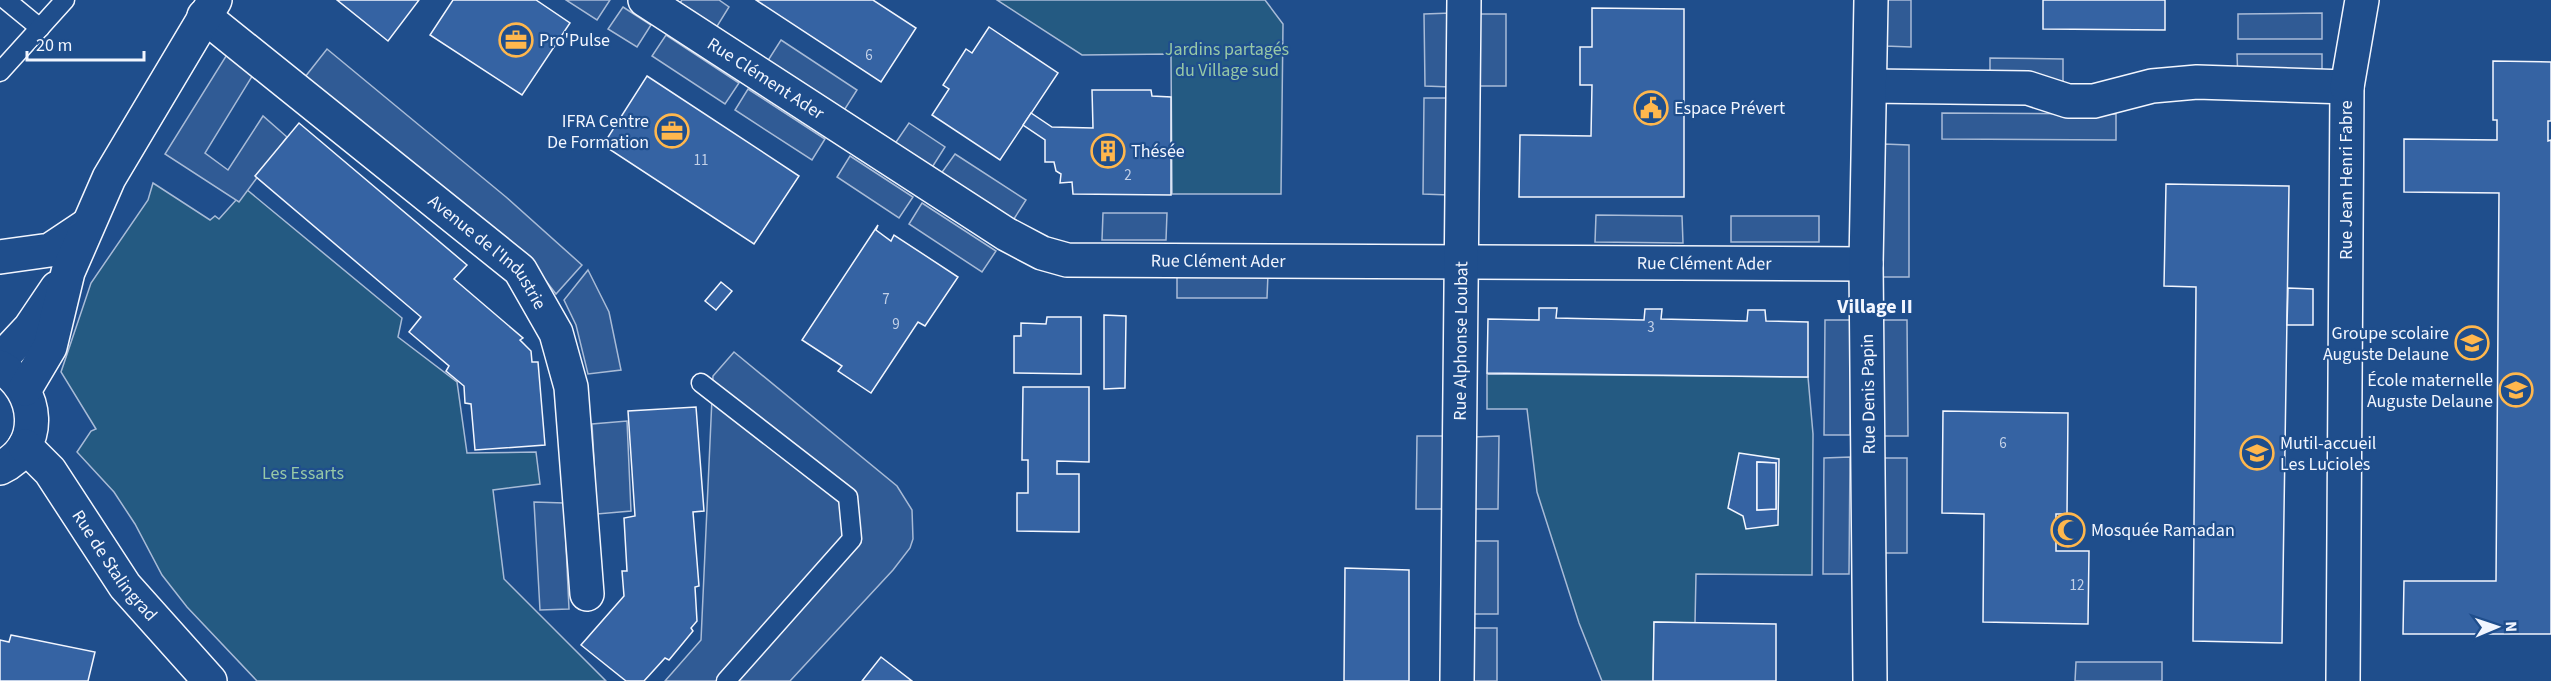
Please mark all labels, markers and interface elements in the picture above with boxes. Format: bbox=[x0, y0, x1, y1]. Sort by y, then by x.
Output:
office icon: Pro'Pulse bbox=[498, 22, 534, 58]
scale bar bbox=[27, 24, 144, 62]
place label: Pro'Pulse bbox=[539, 28, 610, 53]
street label: Rue Clément Ader bbox=[702, 32, 830, 126]
text: 20 m bbox=[36, 33, 72, 58]
park label: Jardins partagés du Village sud bbox=[1165, 37, 1289, 83]
house number: 6 bbox=[865, 45, 873, 66]
public building icon: Espace Prévert bbox=[1633, 90, 1669, 126]
place label: Espace Prévert bbox=[1674, 96, 1785, 121]
street label: Rue Jean Henri Fabre bbox=[2334, 100, 2359, 260]
place label: IFRA Centre De Formation bbox=[547, 109, 649, 155]
office icon: IFRA Centre De Formation bbox=[654, 113, 690, 149]
building icon: Thésée bbox=[1090, 133, 1126, 169]
place label: Thésée bbox=[1131, 139, 1185, 164]
house number: 11 bbox=[694, 150, 708, 171]
house number: 2 bbox=[1124, 165, 1132, 186]
street label: Avenue de l'Industrie bbox=[423, 189, 552, 314]
street label: Rue Clément Ader bbox=[1151, 248, 1286, 274]
street label: Rue Clément Ader bbox=[1637, 251, 1772, 277]
street label: Rue Alphonse Loubat bbox=[1448, 261, 1474, 421]
house number: 7 bbox=[882, 289, 890, 310]
district label: Village II bbox=[1836, 293, 1913, 321]
house number: 9 bbox=[892, 314, 900, 335]
house number: 3 bbox=[1647, 317, 1655, 338]
place label: Groupe scolaire Auguste Delaune bbox=[2323, 321, 2449, 367]
school or university icon: Groupe scolaire Auguste Delaune bbox=[2454, 325, 2490, 361]
street label: Rue Denis Papin bbox=[1855, 333, 1882, 455]
place label: École maternelle Auguste Delaune bbox=[2367, 368, 2493, 414]
school or university icon: École maternelle Auguste Delaune bbox=[2498, 372, 2534, 408]
place label: Mutil-accueil Les Lucioles bbox=[2280, 431, 2376, 477]
house number: 6 bbox=[1999, 433, 2007, 454]
school or university icon: Mutil-accueil Les Lucioles bbox=[2239, 435, 2275, 471]
park label: Les Essarts bbox=[262, 461, 344, 486]
street label: Rue de Stalingrad bbox=[66, 505, 163, 627]
mosque icon: Mosquée Ramadan bbox=[2050, 512, 2086, 548]
place label: Mosquée Ramadan bbox=[2091, 518, 2235, 543]
house number: 12 bbox=[2070, 575, 2084, 596]
north arrow bbox=[2467, 597, 2527, 657]
text: N bbox=[2500, 621, 2522, 632]

